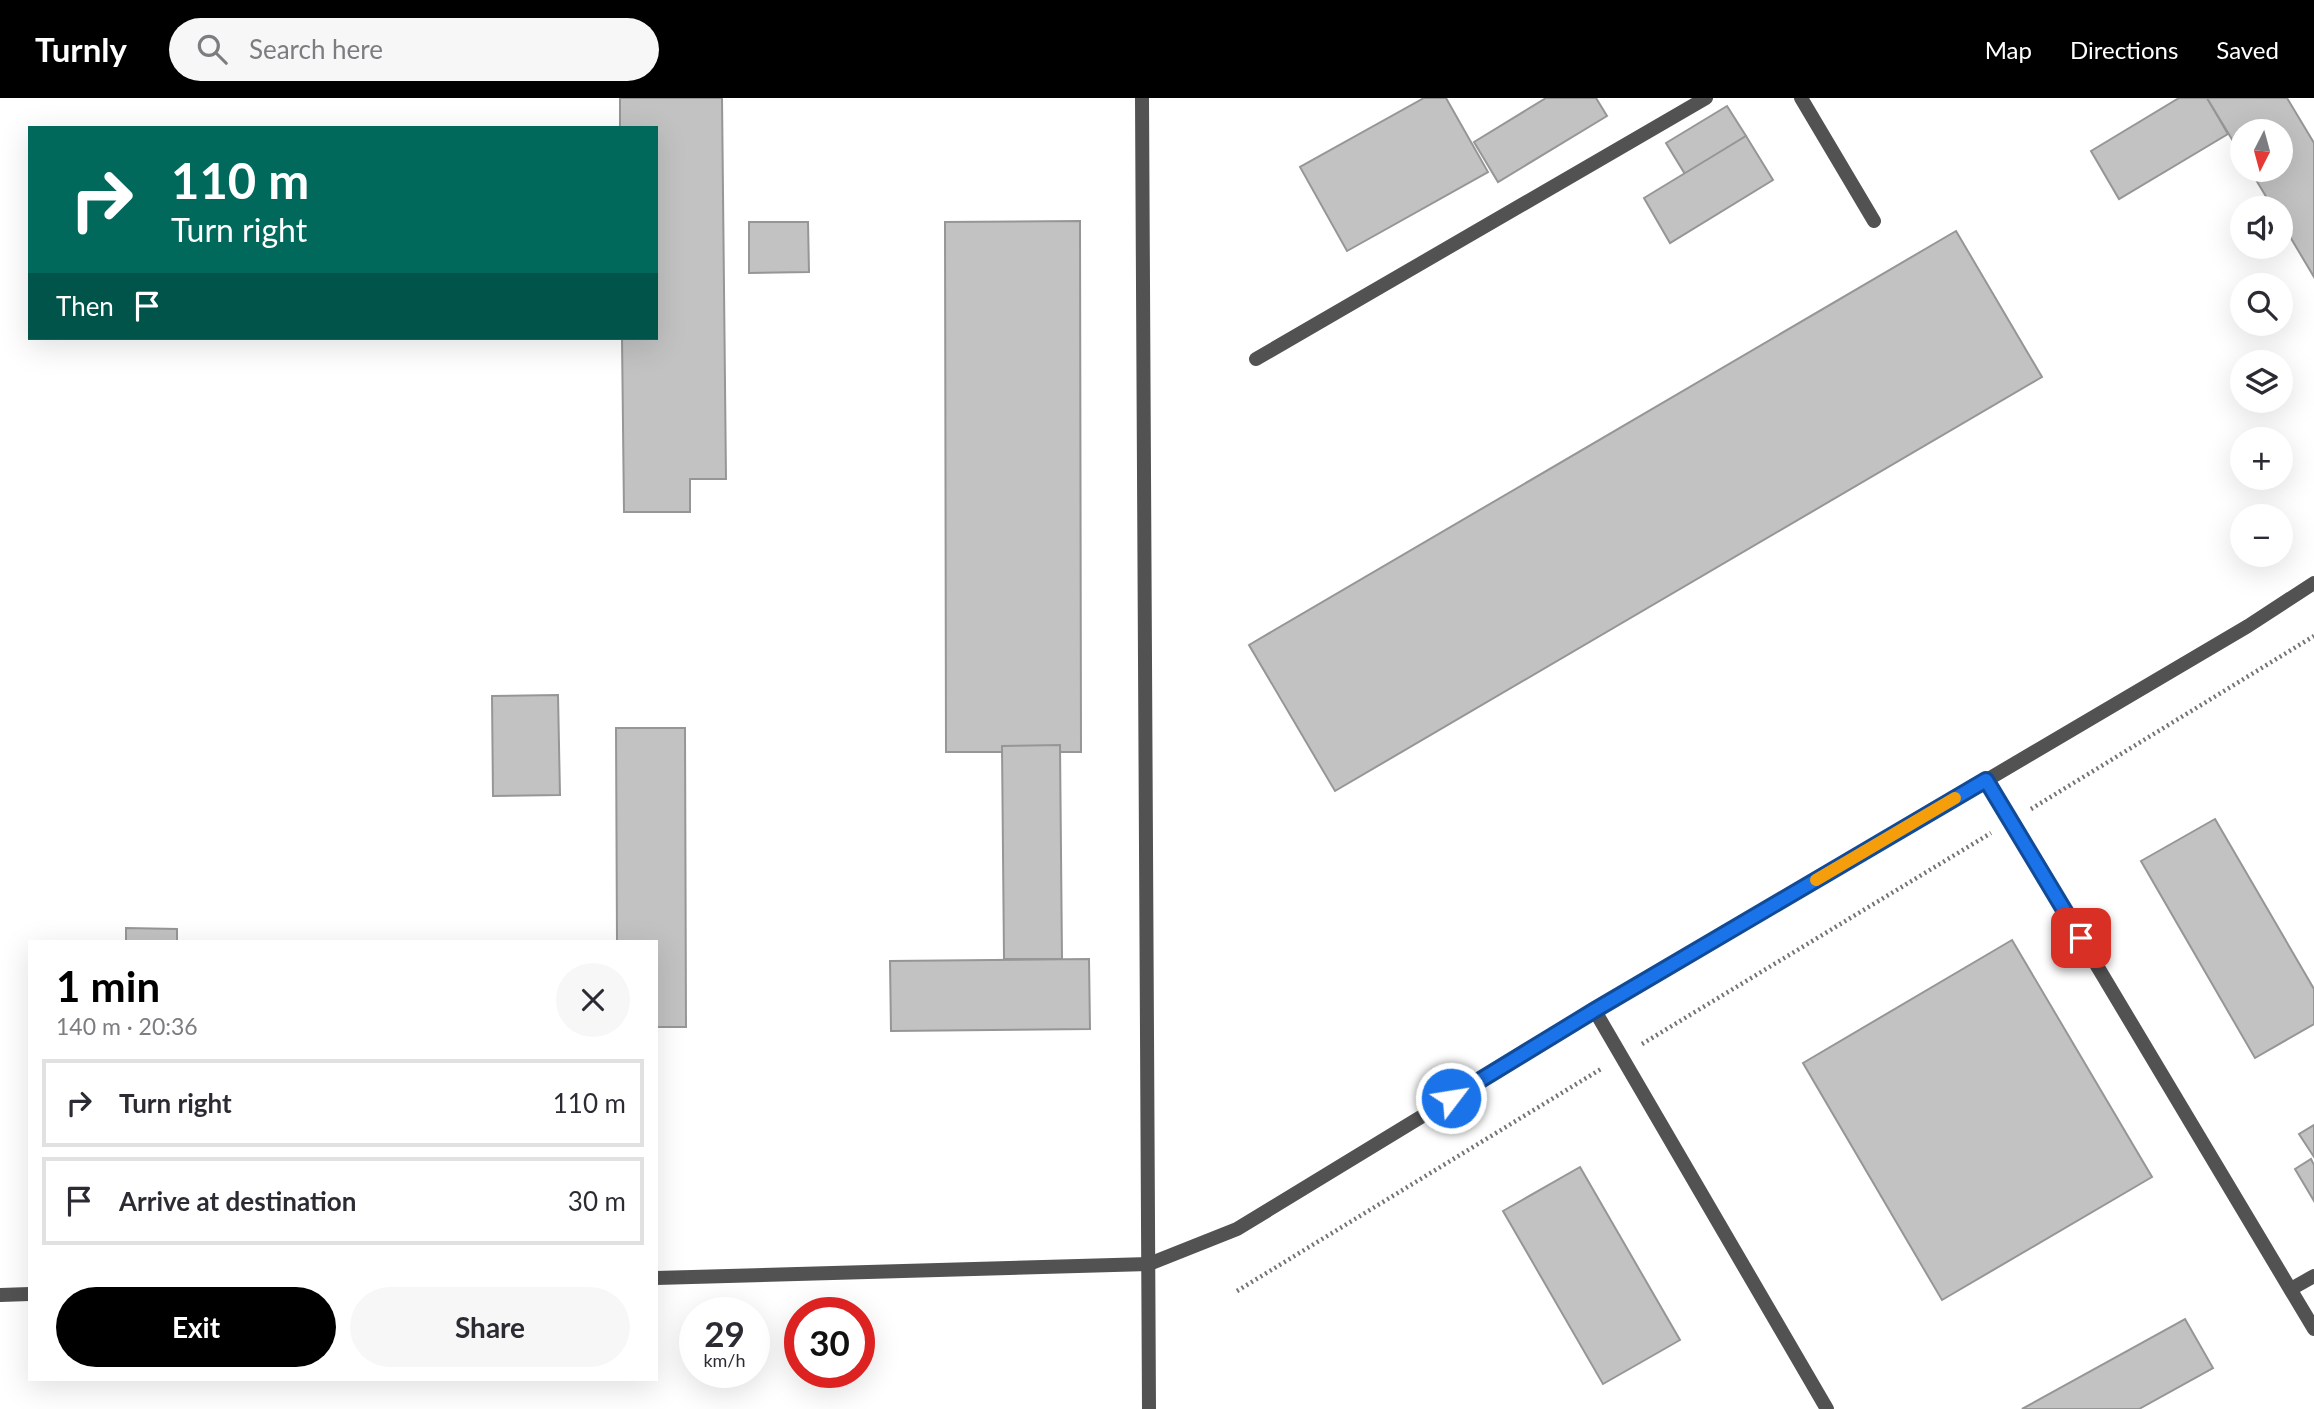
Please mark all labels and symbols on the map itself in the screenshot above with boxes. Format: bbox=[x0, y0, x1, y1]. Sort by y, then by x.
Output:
north arrow bbox=[2230, 119, 2292, 182]
pin bbox=[2051, 908, 2111, 968]
position arrow bbox=[1414, 1061, 1488, 1135]
speed limit sign: 30 bbox=[784, 1297, 875, 1388]

